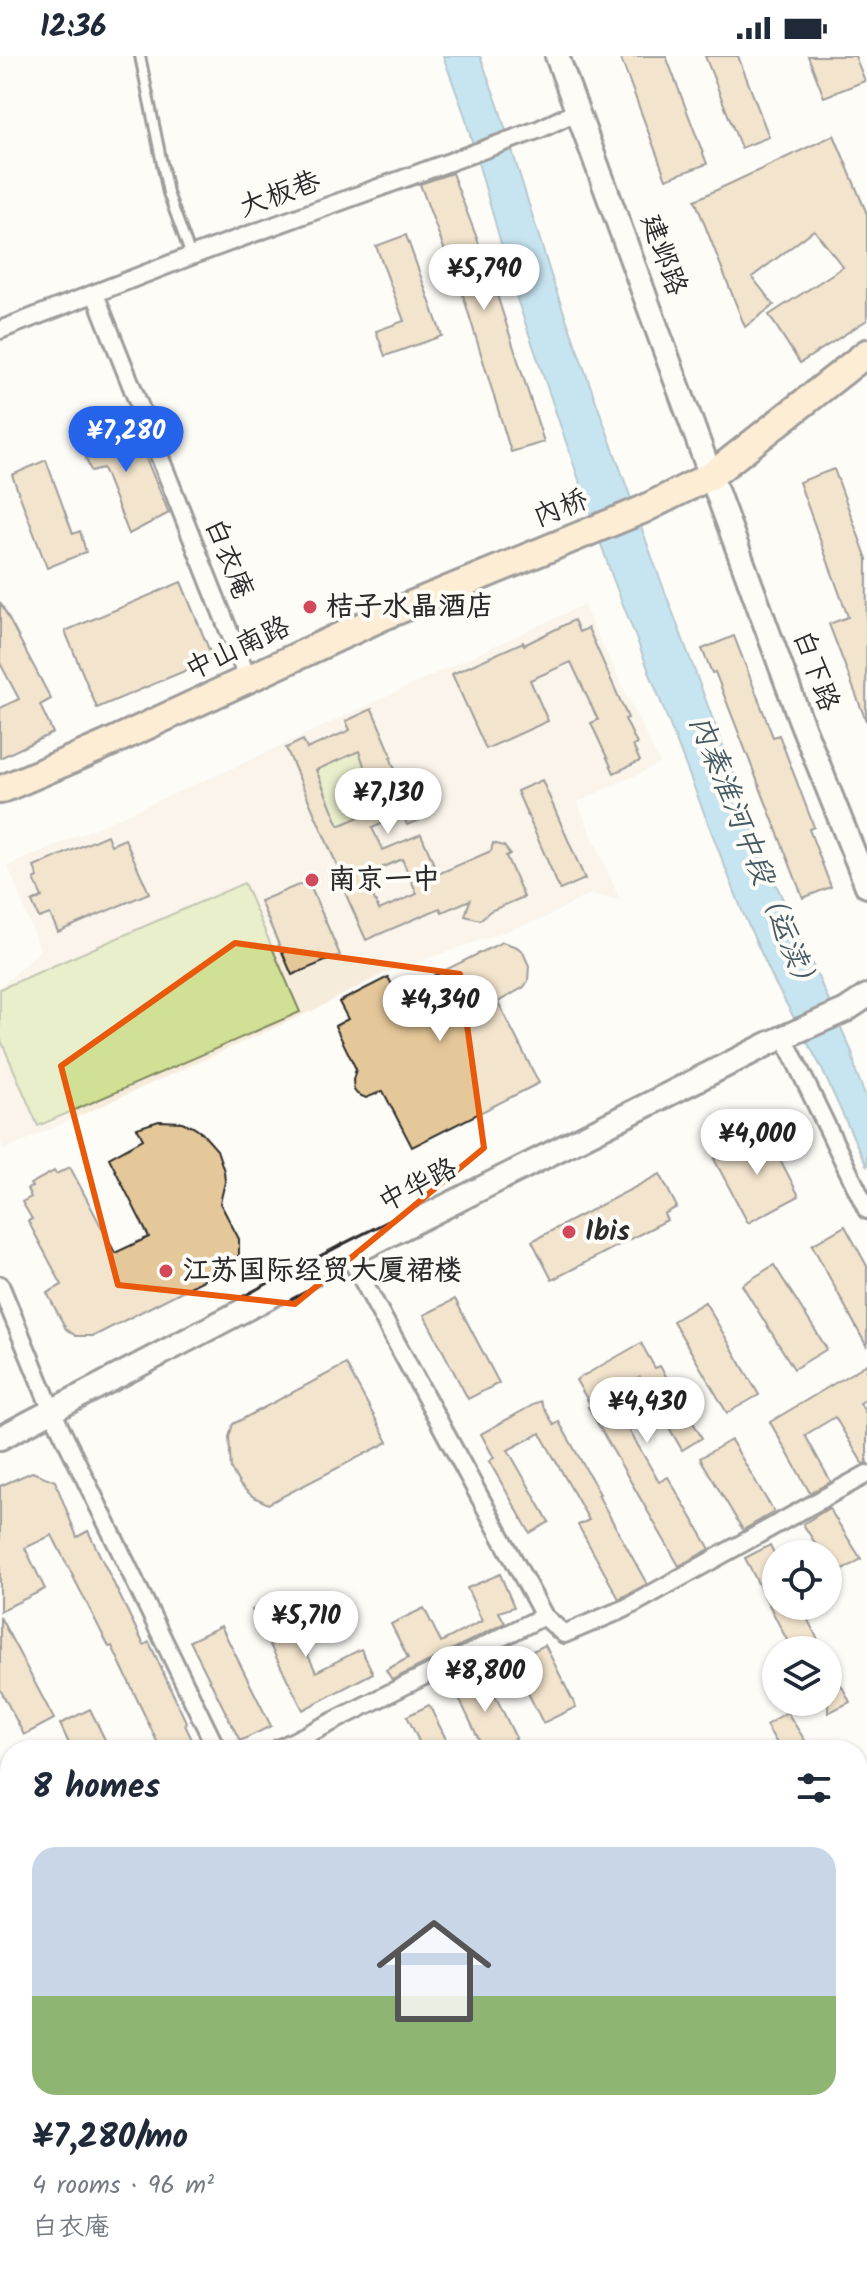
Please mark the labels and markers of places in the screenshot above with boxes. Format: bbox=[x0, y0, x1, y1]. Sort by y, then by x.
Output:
pin: ¥5,790 bbox=[419, 244, 549, 312]
pin: ¥7,280 bbox=[61, 406, 191, 474]
place label: 桔子水晶酒店 bbox=[326, 585, 494, 630]
marker: 桔子水晶酒店 bbox=[301, 598, 319, 616]
pin: ¥7,130 bbox=[323, 768, 453, 836]
place label: 南京一中 bbox=[328, 858, 440, 903]
marker: 南京一中 bbox=[303, 871, 321, 889]
pin: ¥4,340 bbox=[375, 975, 505, 1043]
pin: ¥4,000 bbox=[692, 1109, 822, 1177]
place label: Ibis bbox=[585, 1210, 630, 1255]
marker: Ibis bbox=[560, 1223, 578, 1241]
place label: 江苏国际经贸大厦裙楼 bbox=[182, 1249, 462, 1294]
marker: 江苏国际经贸大厦裙楼 bbox=[157, 1262, 175, 1280]
pin: ¥4,430 bbox=[582, 1377, 712, 1445]
pin: ¥5,710 bbox=[241, 1591, 371, 1659]
pin: ¥8,800 bbox=[420, 1646, 550, 1714]

